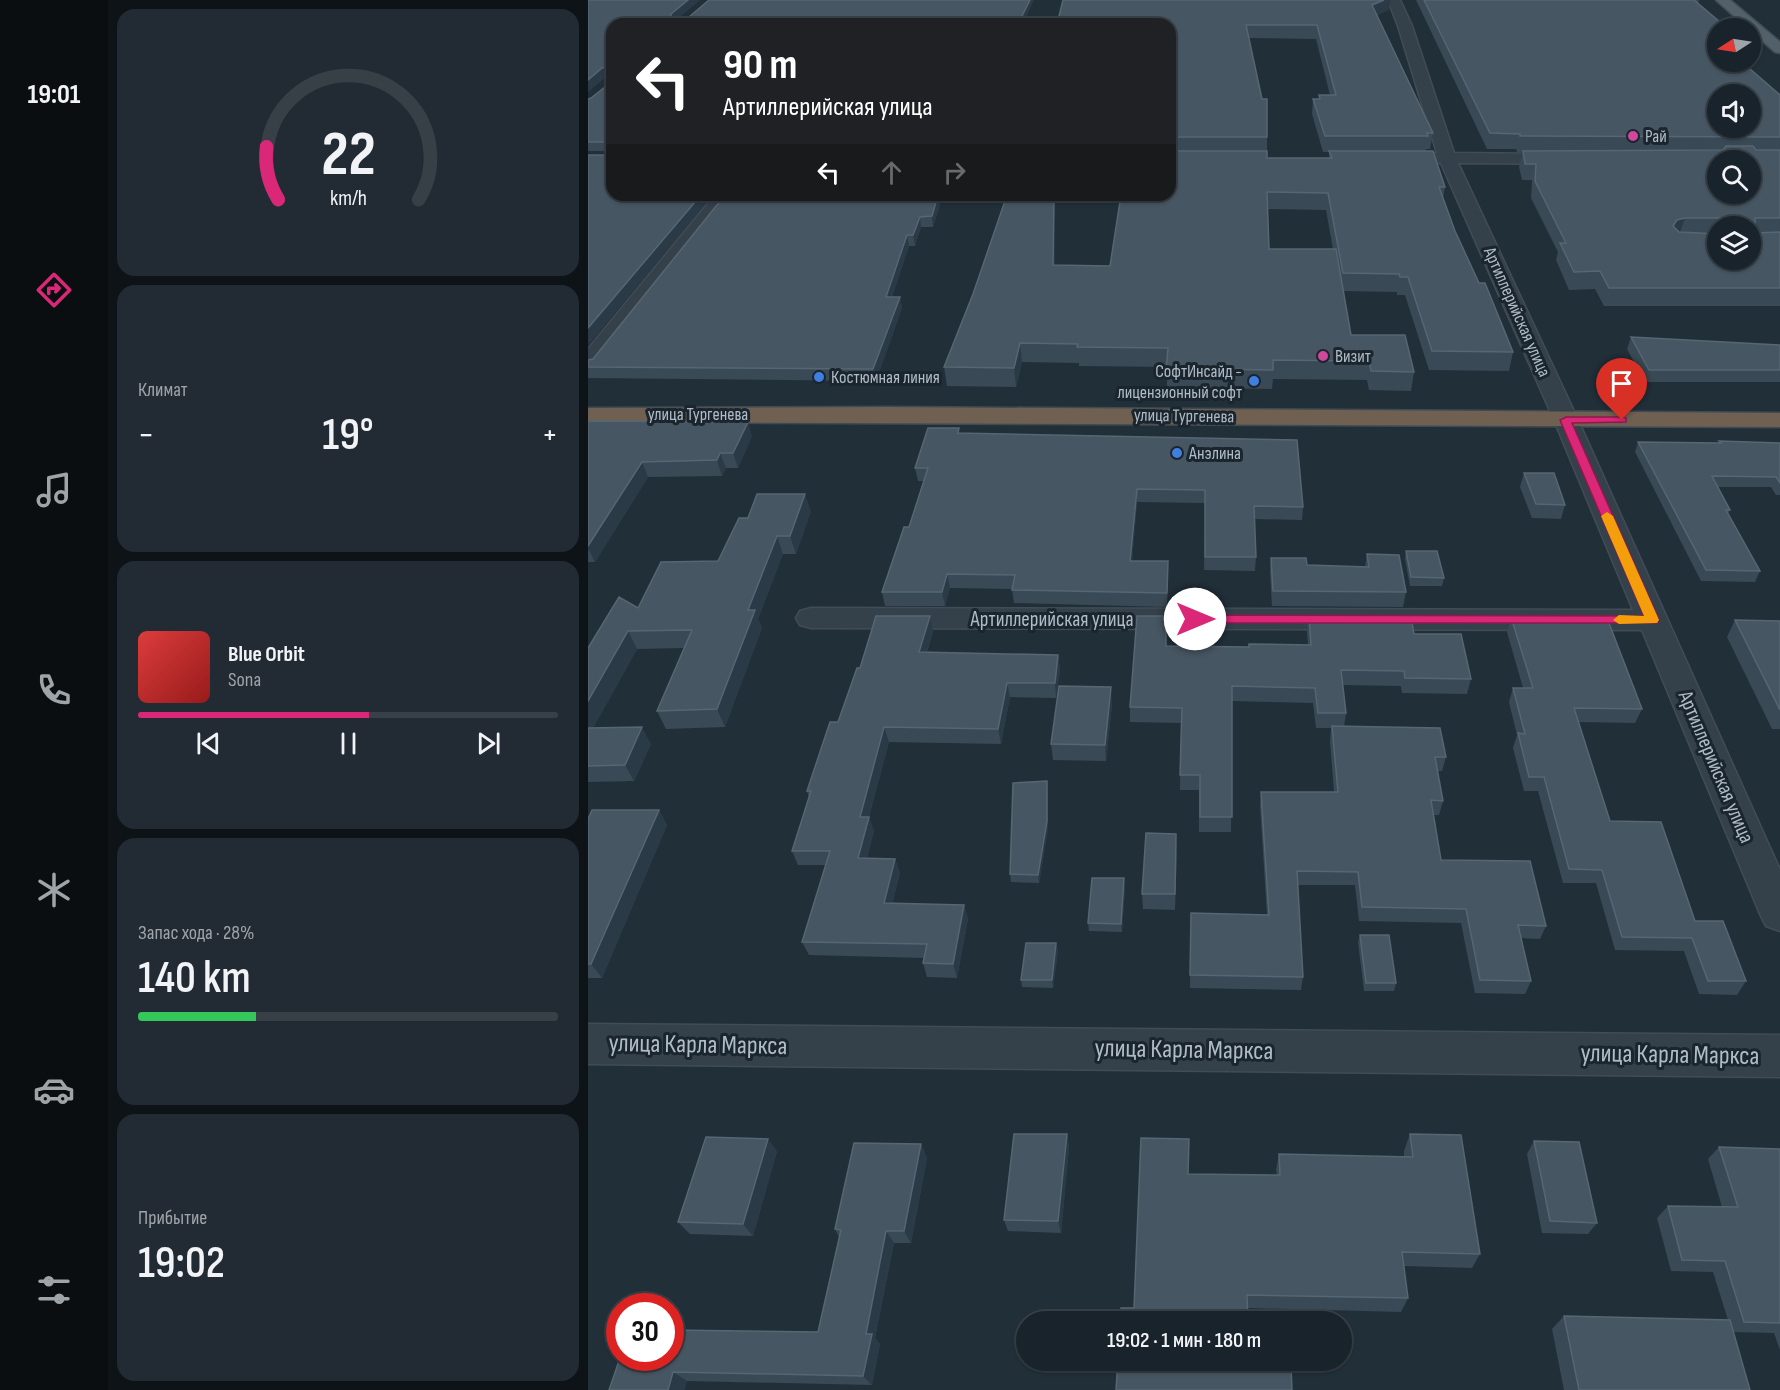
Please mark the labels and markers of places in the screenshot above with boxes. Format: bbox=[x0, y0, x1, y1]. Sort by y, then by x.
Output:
place label: Рай bbox=[1645, 126, 1667, 147]
marker: Рай bbox=[1626, 129, 1640, 143]
place label: Визит bbox=[1335, 346, 1371, 367]
marker: Визит bbox=[1316, 349, 1330, 363]
pin bbox=[1596, 358, 1647, 420]
place label: СофтИнсайд - лицензионный софт bbox=[1117, 361, 1242, 403]
place label: Костюмная линия bbox=[831, 367, 940, 388]
marker: Костюмная линия bbox=[812, 370, 826, 384]
marker: СофтИнсайд - лицензионный софт bbox=[1247, 374, 1261, 388]
place label: Анэлина bbox=[1188, 443, 1241, 464]
marker: Анэлина bbox=[1170, 446, 1184, 460]

